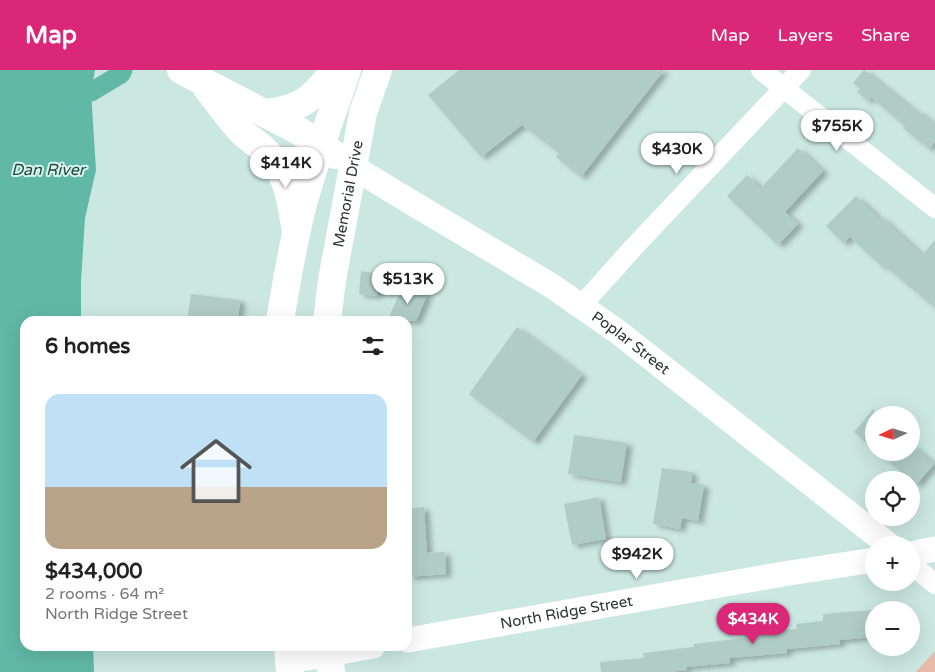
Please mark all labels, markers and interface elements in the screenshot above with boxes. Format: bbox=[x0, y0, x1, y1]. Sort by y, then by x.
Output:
text: Map bbox=[25, 21, 77, 50]
text: Map bbox=[711, 24, 750, 46]
text: Layers bbox=[778, 24, 833, 46]
text: Share bbox=[861, 24, 910, 46]
pin: $755K bbox=[802, 109, 872, 152]
text: $755K bbox=[812, 116, 862, 136]
pin: $430K bbox=[642, 132, 712, 175]
street label: Memorial Drive bbox=[329, 139, 367, 249]
text: $430K bbox=[652, 139, 702, 159]
pin: $414K bbox=[251, 146, 321, 189]
text: $414K bbox=[261, 153, 311, 173]
water label: Dan River bbox=[11, 160, 87, 180]
pin: $513K bbox=[373, 262, 443, 305]
text: $513K bbox=[383, 269, 433, 289]
street label: Poplar Street bbox=[588, 308, 674, 378]
icon: filters bbox=[359, 332, 387, 360]
text: 6 homes bbox=[45, 334, 130, 359]
north arrow bbox=[865, 406, 920, 461]
map controls bbox=[865, 406, 920, 656]
icon: home bbox=[171, 426, 261, 516]
button: locate bbox=[865, 471, 920, 526]
button: + bbox=[865, 536, 920, 591]
pin: $942K bbox=[602, 538, 672, 580]
text: $942K bbox=[612, 544, 662, 564]
text: $434,000 bbox=[45, 559, 143, 584]
text: 2 rooms · 64 m² bbox=[45, 584, 164, 604]
street label: North Ridge Street bbox=[499, 592, 634, 633]
button: − bbox=[865, 601, 920, 656]
pin: $434K bbox=[718, 602, 788, 645]
text: North Ridge Street bbox=[45, 604, 188, 624]
text: $434K bbox=[728, 609, 778, 629]

